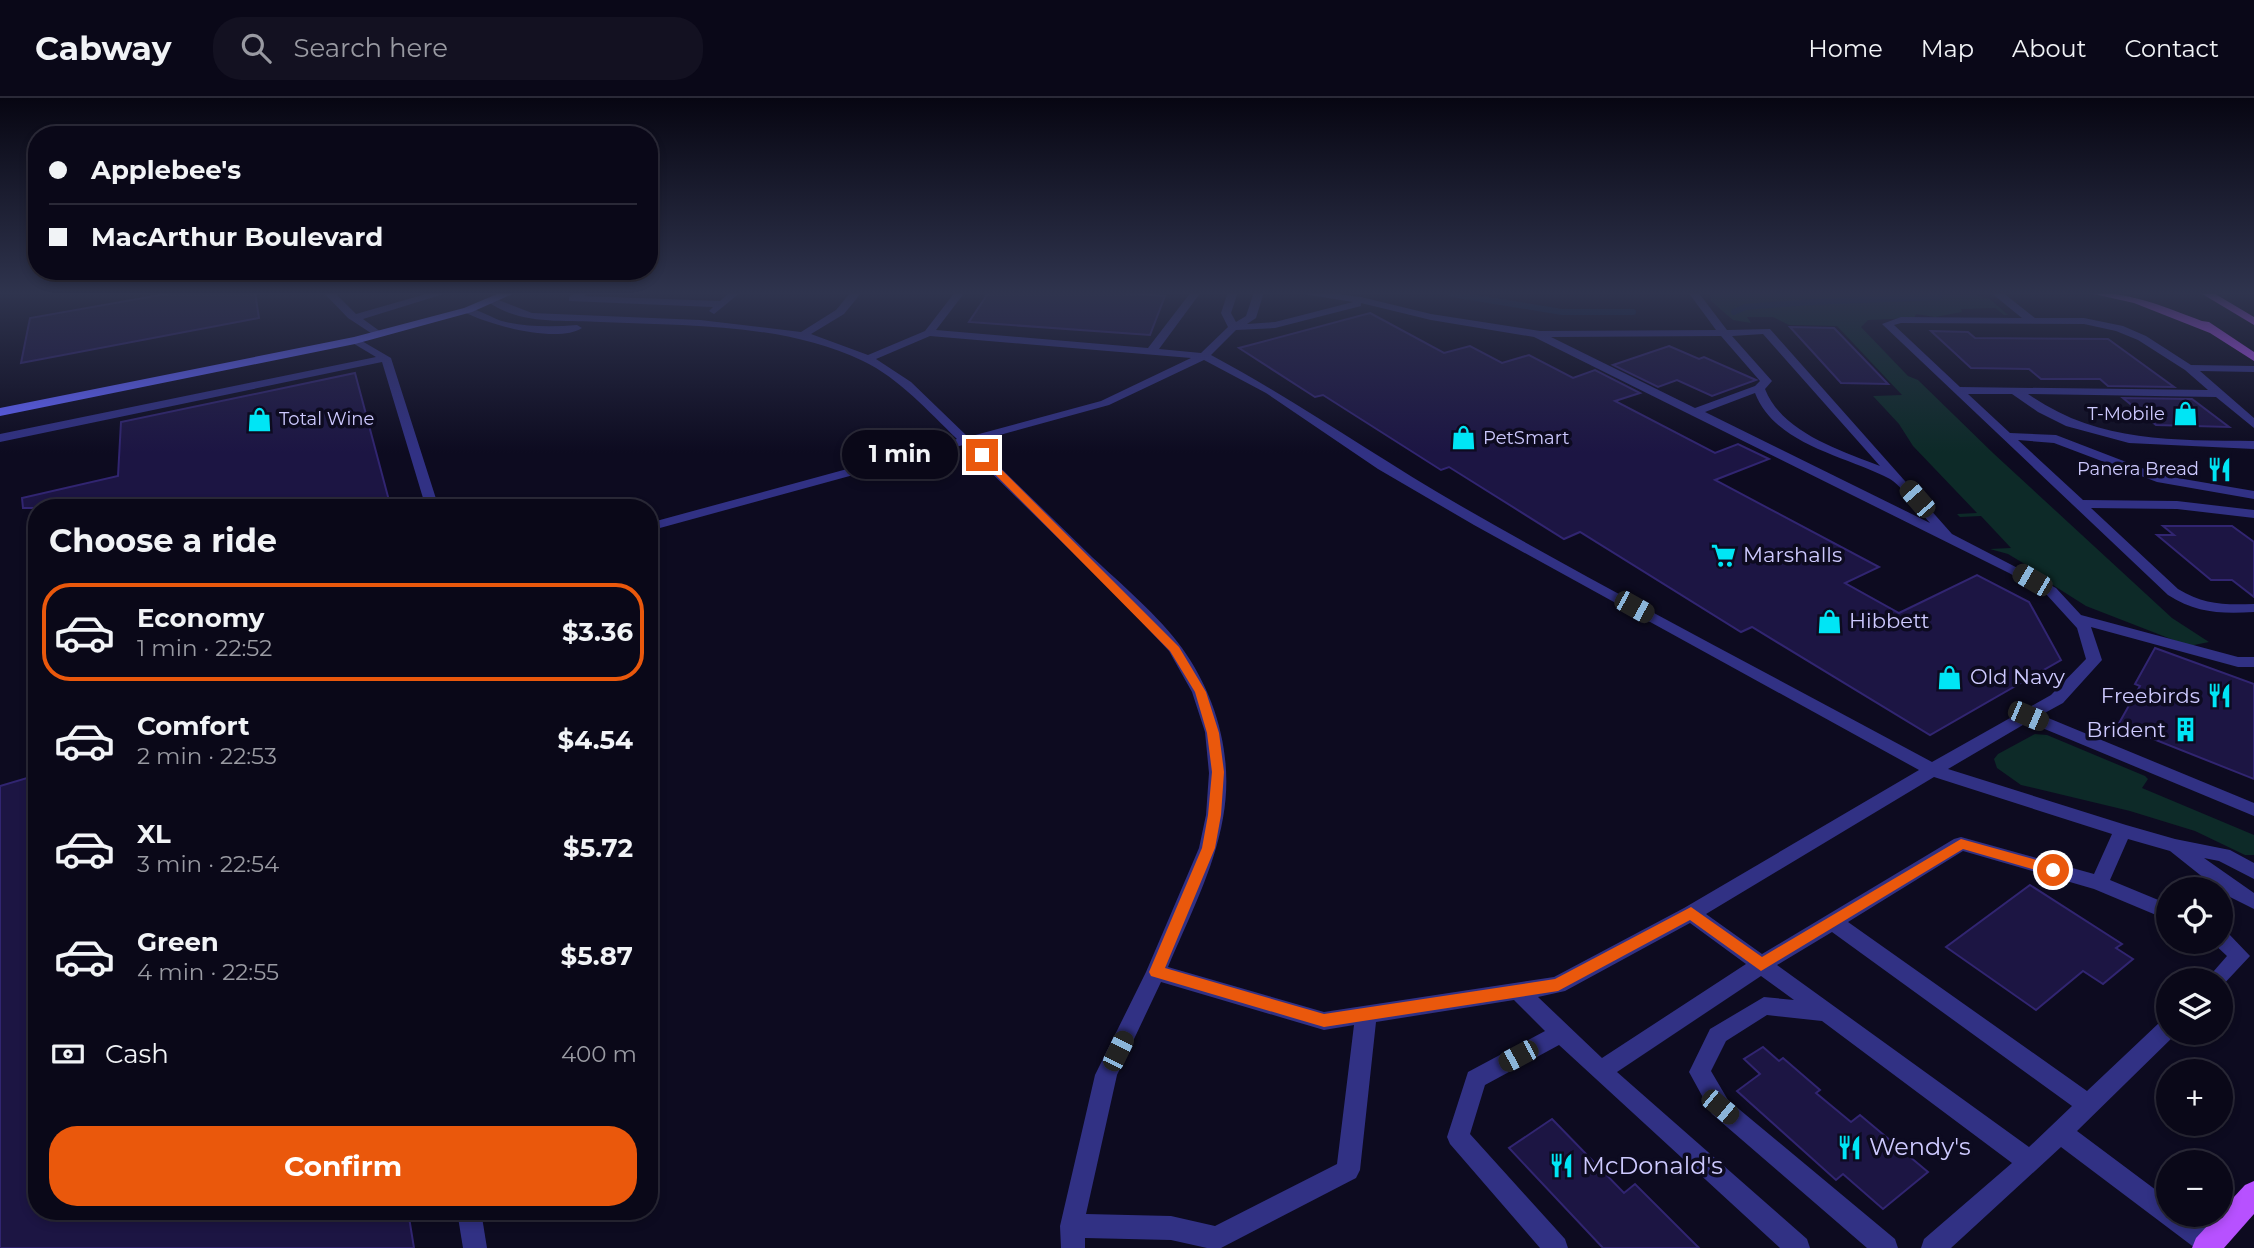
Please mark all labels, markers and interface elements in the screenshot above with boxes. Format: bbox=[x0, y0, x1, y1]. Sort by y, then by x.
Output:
search box bbox=[213, 17, 703, 80]
text: Cabway bbox=[35, 28, 171, 68]
icon: search bbox=[237, 29, 275, 67]
text: Search here bbox=[293, 32, 448, 64]
text: Home bbox=[1808, 34, 1883, 63]
text: Map bbox=[1921, 34, 1974, 63]
text: About bbox=[2012, 34, 2086, 63]
text: Contact bbox=[2124, 34, 2219, 63]
text: Applebee's bbox=[91, 154, 241, 186]
text: MacArthur Boulevard bbox=[91, 221, 383, 253]
shop icon: T-Mobile bbox=[2171, 400, 2199, 428]
place label: T-Mobile bbox=[2087, 403, 2165, 425]
shop icon: Total Wine bbox=[245, 405, 273, 433]
place label: Total Wine bbox=[279, 408, 374, 430]
shop icon: PetSmart bbox=[1449, 424, 1477, 452]
place label: PetSmart bbox=[1483, 427, 1569, 449]
callout: 1 min bbox=[842, 430, 958, 480]
route end bbox=[966, 439, 998, 471]
text: 1 min bbox=[869, 440, 931, 468]
restaurant icon: Panera Bread bbox=[2205, 455, 2233, 483]
place label: Panera Bread bbox=[2077, 458, 2199, 480]
car bbox=[1896, 476, 1939, 522]
text: Choose a ride bbox=[49, 521, 277, 560]
supermarket icon: Marshalls bbox=[1709, 541, 1737, 569]
place label: Marshalls bbox=[1743, 542, 1842, 567]
car bbox=[2009, 560, 2056, 600]
car bbox=[1611, 588, 1658, 626]
icon: car bbox=[53, 601, 116, 664]
text: Economy bbox=[137, 602, 264, 634]
shop icon: Hibbett bbox=[1815, 607, 1843, 635]
place label: Hibbett bbox=[1849, 608, 1930, 633]
text: $3.36 bbox=[562, 616, 633, 648]
text: 1 min · 22:52 bbox=[137, 634, 272, 662]
shop icon: Old Navy bbox=[1936, 663, 1964, 691]
place label: Old Navy bbox=[1970, 664, 2066, 689]
restaurant icon: Freebirds bbox=[2206, 682, 2234, 710]
place label: Freebirds bbox=[2101, 683, 2200, 708]
car bbox=[2005, 698, 2052, 734]
icon: car bbox=[53, 709, 116, 772]
text: Comfort bbox=[137, 710, 249, 742]
building icon: Brident bbox=[2172, 716, 2200, 744]
place label: Brident bbox=[2087, 717, 2166, 742]
text: $4.54 bbox=[558, 724, 633, 756]
text: 2 min · 22:53 bbox=[137, 742, 277, 770]
icon: car bbox=[53, 817, 116, 880]
text: XL bbox=[137, 818, 171, 850]
text: $5.72 bbox=[563, 832, 633, 864]
text: 3 min · 22:54 bbox=[137, 850, 279, 878]
route start bbox=[2037, 854, 2069, 886]
map controls bbox=[2156, 877, 2233, 1227]
button: locate bbox=[2156, 877, 2233, 954]
icon: car bbox=[53, 925, 116, 988]
text: Green bbox=[137, 926, 219, 958]
text: $5.87 bbox=[561, 940, 633, 972]
text: 4 min · 22:55 bbox=[137, 958, 279, 986]
button: layers bbox=[2156, 968, 2233, 1045]
car bbox=[1100, 1028, 1137, 1074]
icon: cash bbox=[49, 1035, 87, 1073]
car bbox=[1495, 1037, 1542, 1075]
text: Cash bbox=[105, 1038, 169, 1070]
text: 400 m bbox=[561, 1040, 637, 1068]
button: + bbox=[2156, 1059, 2233, 1136]
car bbox=[1698, 1085, 1743, 1129]
button: Confirm bbox=[49, 1126, 637, 1206]
place label: Wendy's bbox=[1869, 1132, 1971, 1161]
restaurant icon: Wendy's bbox=[1835, 1133, 1863, 1161]
button: − bbox=[2156, 1150, 2233, 1227]
place label: McDonald's bbox=[1582, 1151, 1723, 1180]
restaurant icon: McDonald's bbox=[1548, 1152, 1576, 1180]

